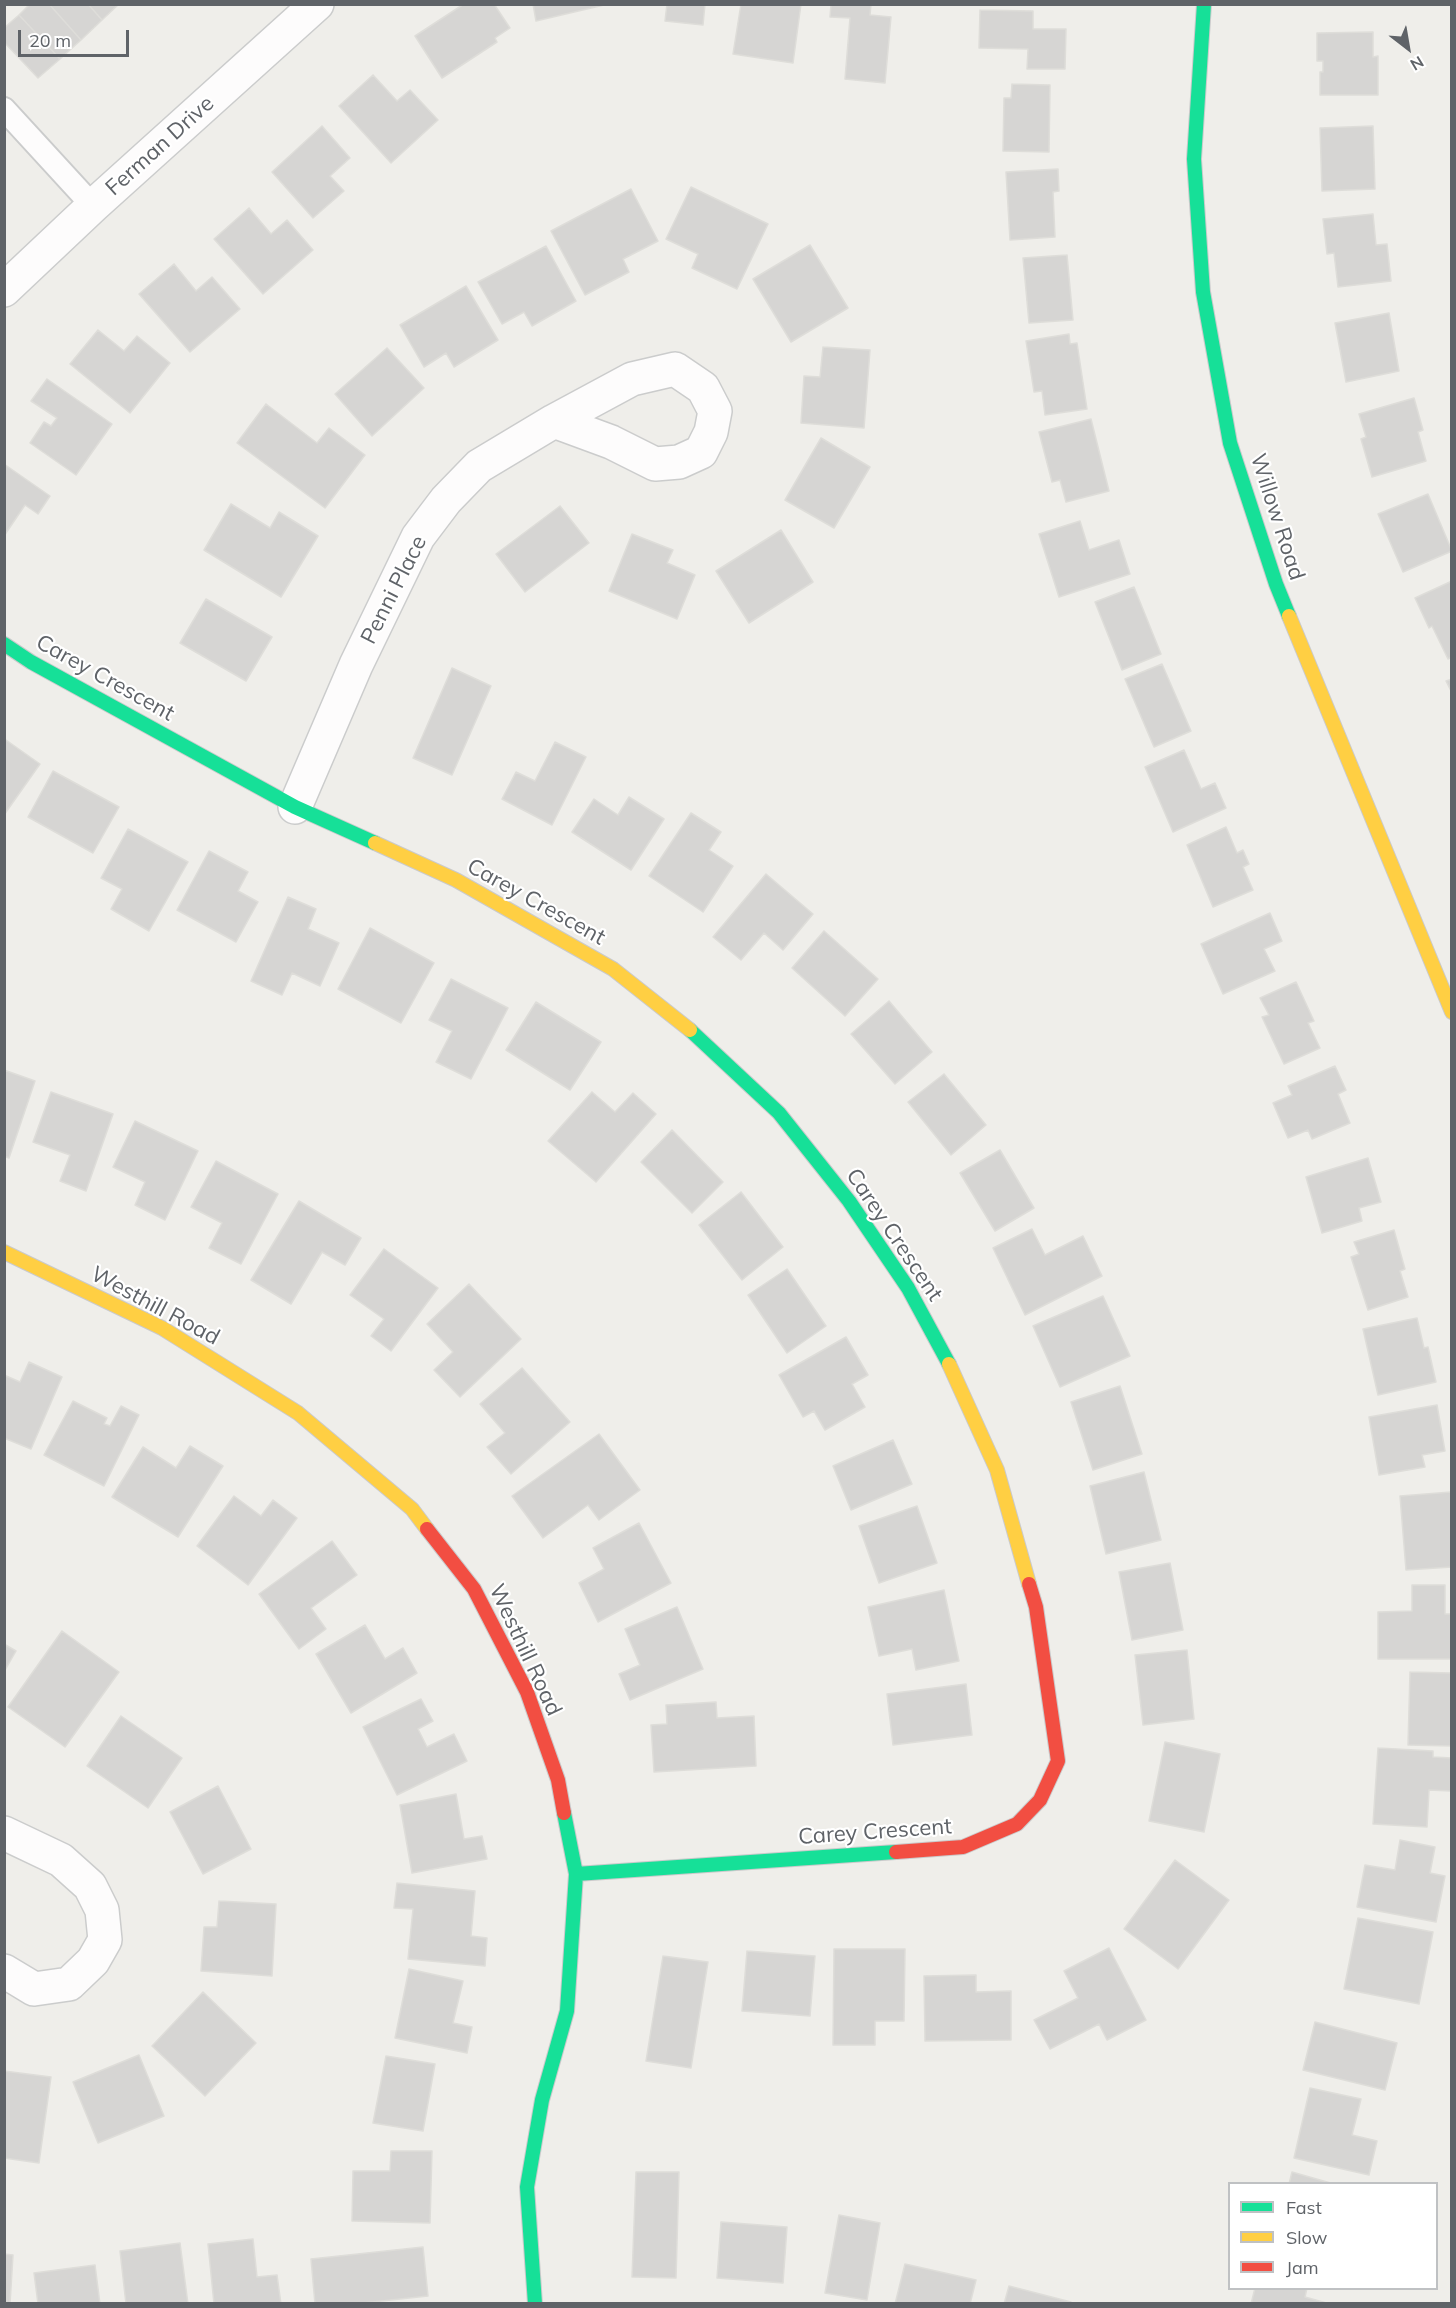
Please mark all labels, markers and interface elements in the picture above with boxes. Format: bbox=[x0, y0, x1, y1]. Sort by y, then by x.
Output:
scale bar bbox=[21, 18, 132, 56]
north arrow bbox=[1378, 18, 1438, 78]
text: 20 m bbox=[29, 29, 71, 52]
text: N bbox=[1407, 52, 1428, 75]
street label: Ferman Drive bbox=[101, 91, 219, 201]
street label: Willow Road bbox=[1244, 450, 1310, 584]
street label: Penni Place bbox=[355, 531, 433, 649]
street label: Carey Crescent bbox=[31, 629, 179, 727]
street label: Carey Crescent bbox=[462, 853, 610, 951]
street label: Carey Crescent bbox=[840, 1164, 948, 1306]
street label: Westhill Road bbox=[86, 1261, 224, 1351]
street label: Westhill Road bbox=[483, 1580, 567, 1720]
street label: Carey Crescent bbox=[797, 1813, 953, 1851]
legend bbox=[1228, 2182, 1438, 2290]
text: Fast bbox=[1286, 2196, 1322, 2219]
text: Slow bbox=[1286, 2226, 1327, 2249]
text: Jam bbox=[1286, 2256, 1319, 2279]

